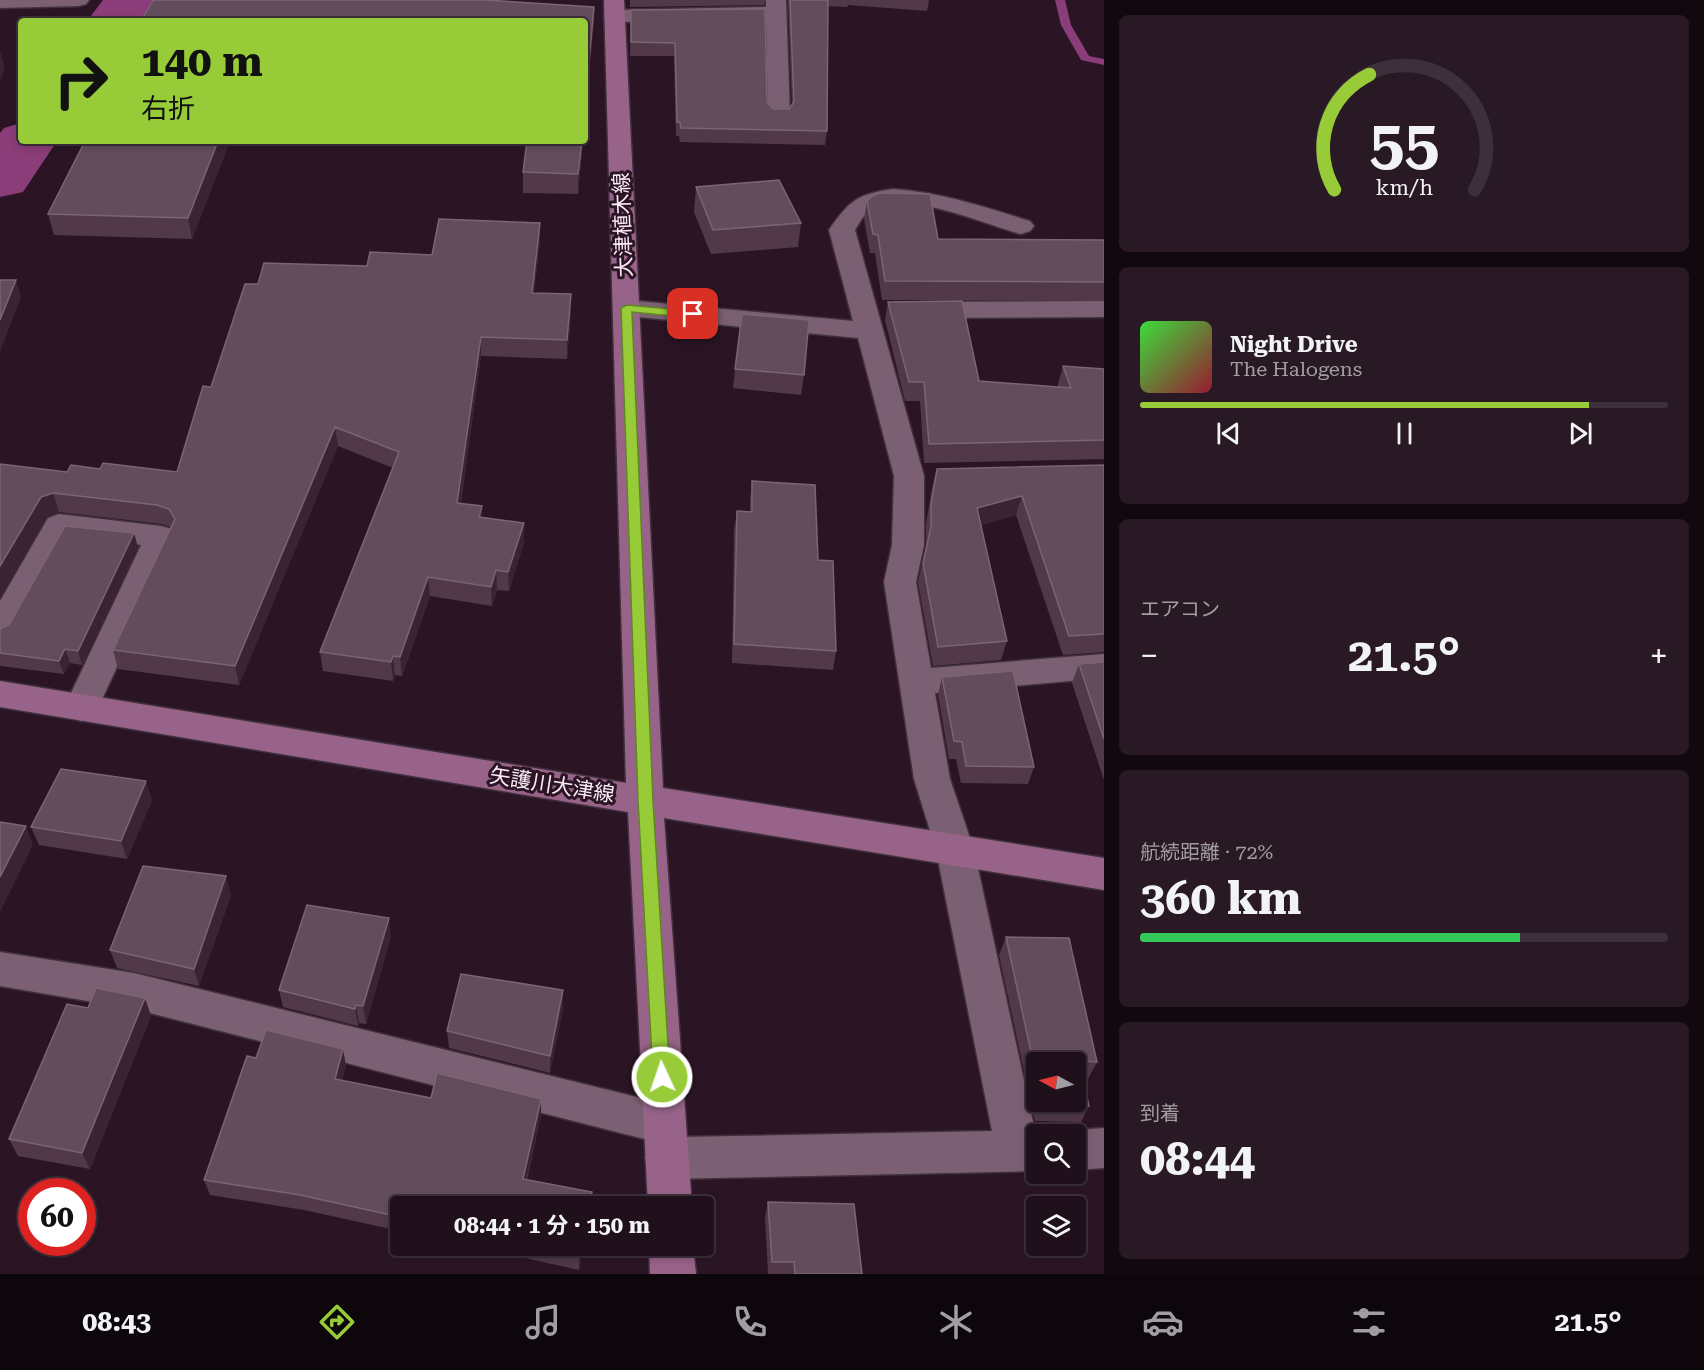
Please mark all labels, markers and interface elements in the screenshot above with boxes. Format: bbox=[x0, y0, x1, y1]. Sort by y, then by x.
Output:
text: 140 m bbox=[141, 37, 263, 86]
icon: right bbox=[42, 42, 120, 120]
text: 右折 bbox=[141, 93, 195, 125]
text: 55 bbox=[1369, 107, 1439, 180]
street label: 大津植木線 bbox=[609, 172, 637, 278]
text: km/h bbox=[1375, 176, 1433, 201]
pin bbox=[667, 288, 718, 339]
icon: arrive bbox=[676, 297, 709, 330]
text: Night Drive bbox=[1230, 332, 1358, 357]
text: The Halogens bbox=[1230, 357, 1362, 381]
icon: previous bbox=[1212, 417, 1245, 450]
icon: pause bbox=[1388, 417, 1421, 450]
icon: next bbox=[1564, 417, 1597, 450]
text: エアコン bbox=[1140, 597, 1220, 621]
text: 21.5° bbox=[1348, 629, 1460, 682]
text: − bbox=[1140, 636, 1158, 675]
text: + bbox=[1650, 636, 1668, 675]
street label: 矢護川大津線 bbox=[488, 763, 616, 807]
text: 航続距離 · 72% bbox=[1140, 840, 1273, 864]
text: 360 km bbox=[1140, 872, 1301, 925]
position arrow bbox=[630, 1045, 694, 1109]
north arrow bbox=[1026, 1052, 1086, 1112]
map controls bbox=[1026, 1052, 1086, 1256]
text: 到着 bbox=[1140, 1101, 1180, 1125]
button: search bbox=[1026, 1124, 1086, 1184]
text: 08:44 bbox=[1140, 1133, 1255, 1186]
speed limit sign: 60 bbox=[18, 1178, 96, 1256]
button: layers bbox=[1026, 1196, 1086, 1256]
text: 08:44 · 1 分 · 150 m bbox=[454, 1213, 650, 1238]
icon: directions bbox=[316, 1301, 358, 1343]
icon: music bbox=[522, 1301, 564, 1343]
icon: phone bbox=[729, 1301, 771, 1343]
icon: climate bbox=[935, 1301, 977, 1343]
icon: car bbox=[1142, 1301, 1184, 1343]
icon: filters bbox=[1348, 1301, 1390, 1343]
text: 08:43 bbox=[82, 1306, 151, 1338]
text: 21.5° bbox=[1554, 1306, 1622, 1338]

